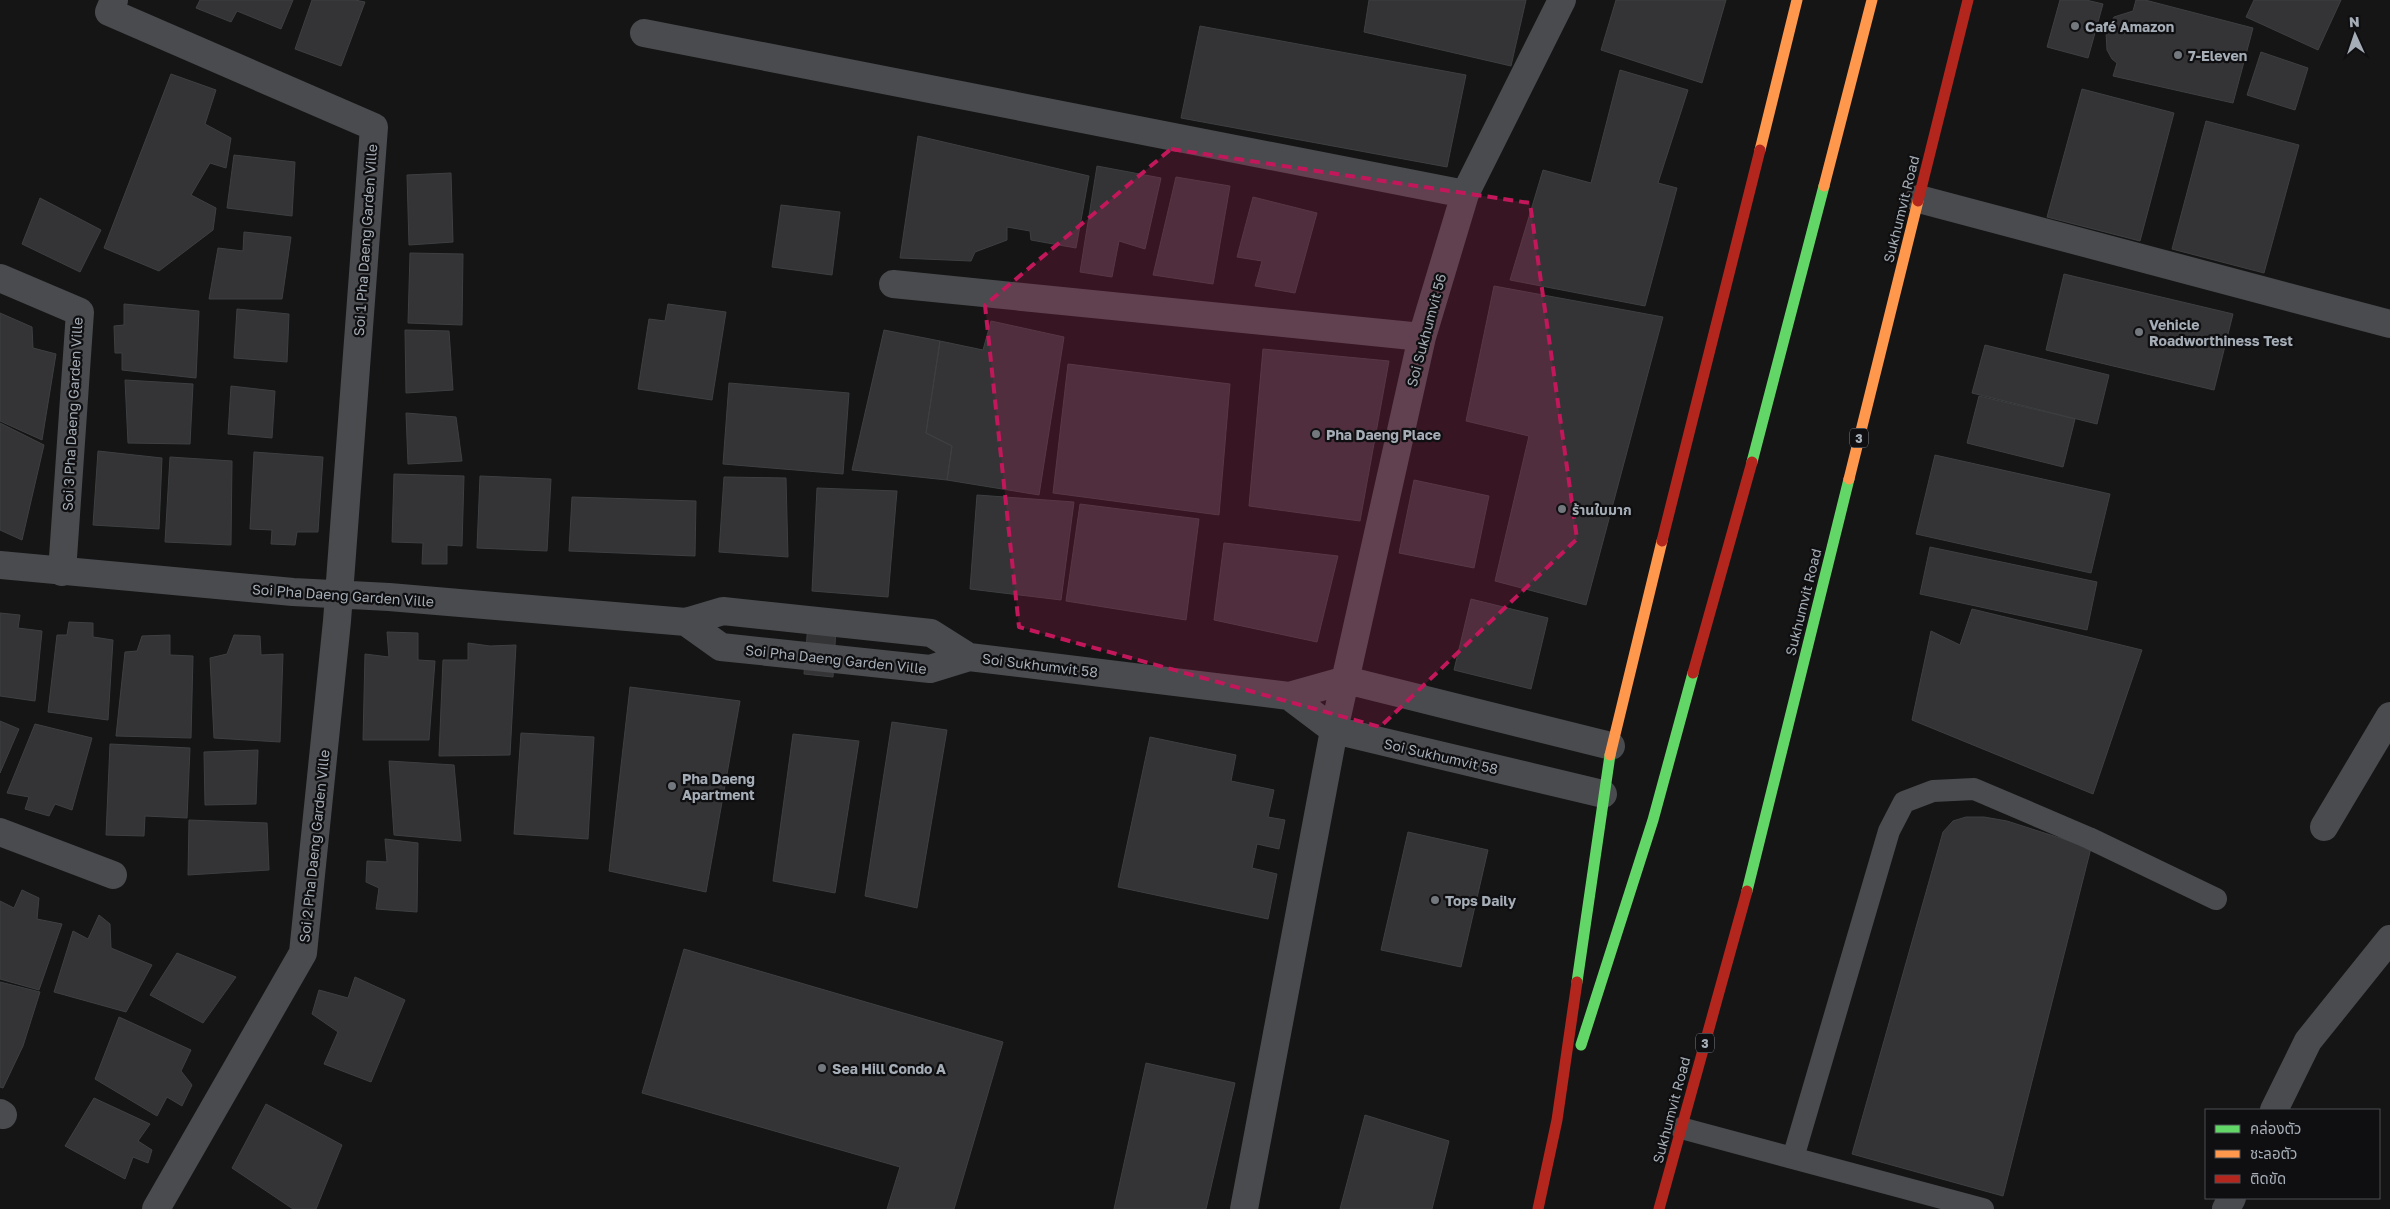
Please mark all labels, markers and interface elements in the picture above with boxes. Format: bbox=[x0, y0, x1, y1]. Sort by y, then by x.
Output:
north arrow bbox=[2330, 10, 2380, 60]
text: N bbox=[2349, 13, 2360, 30]
place label: Café Amazon bbox=[2085, 18, 2174, 35]
marker: Café Amazon bbox=[2069, 20, 2081, 32]
place label: 7-Eleven bbox=[2188, 47, 2247, 64]
marker: 7-Eleven bbox=[2172, 49, 2184, 61]
street label: Soi 1 Pha Daeng Garden Ville bbox=[350, 143, 380, 337]
street label: Sukhumvit Road bbox=[1880, 154, 1922, 264]
street label: Soi Sukhumvit 56 bbox=[1403, 272, 1449, 388]
place label: Vehicle Roadworthiness Test bbox=[2149, 316, 2293, 349]
street label: Soi 3 Pha Daeng Garden Ville bbox=[58, 317, 86, 511]
marker: Vehicle Roadworthiness Test bbox=[2133, 326, 2145, 338]
place label: Pha Daeng Place bbox=[1326, 426, 1441, 443]
marker: Pha Daeng Place bbox=[1310, 428, 1322, 440]
road number: 3 bbox=[1850, 428, 1868, 448]
place label: ร้านใบมาก bbox=[1572, 501, 1632, 518]
marker: ร้านใบมาก bbox=[1556, 503, 1568, 515]
street label: Sukhumvit Road bbox=[1782, 547, 1824, 657]
street label: Soi Pha Daeng Garden Ville bbox=[251, 580, 435, 610]
street label: Soi Pha Daeng Garden Ville bbox=[744, 641, 928, 677]
street label: Soi Sukhumvit 58 bbox=[981, 649, 1099, 681]
street label: Soi Sukhumvit 58 bbox=[1382, 735, 1500, 777]
street label: Soi 2 Pha Daeng Garden Ville bbox=[295, 749, 333, 943]
place label: Pha Daeng Apartment bbox=[682, 770, 755, 803]
marker: Pha Daeng Apartment bbox=[666, 780, 678, 792]
place label: Tops Daily bbox=[1445, 892, 1517, 909]
marker: Tops Daily bbox=[1429, 894, 1441, 906]
road number: 3 bbox=[1696, 1034, 1714, 1052]
street label: Sukhumvit Road bbox=[1649, 1055, 1693, 1165]
place label: Sea Hill Condo A bbox=[832, 1060, 946, 1077]
marker: Sea Hill Condo A bbox=[816, 1062, 828, 1074]
legend bbox=[2205, 1109, 2380, 1199]
text: คล่องตัว bbox=[2250, 1119, 2301, 1137]
text: ชะลอตัว bbox=[2250, 1144, 2297, 1162]
text: ติดขัด bbox=[2250, 1169, 2286, 1187]

